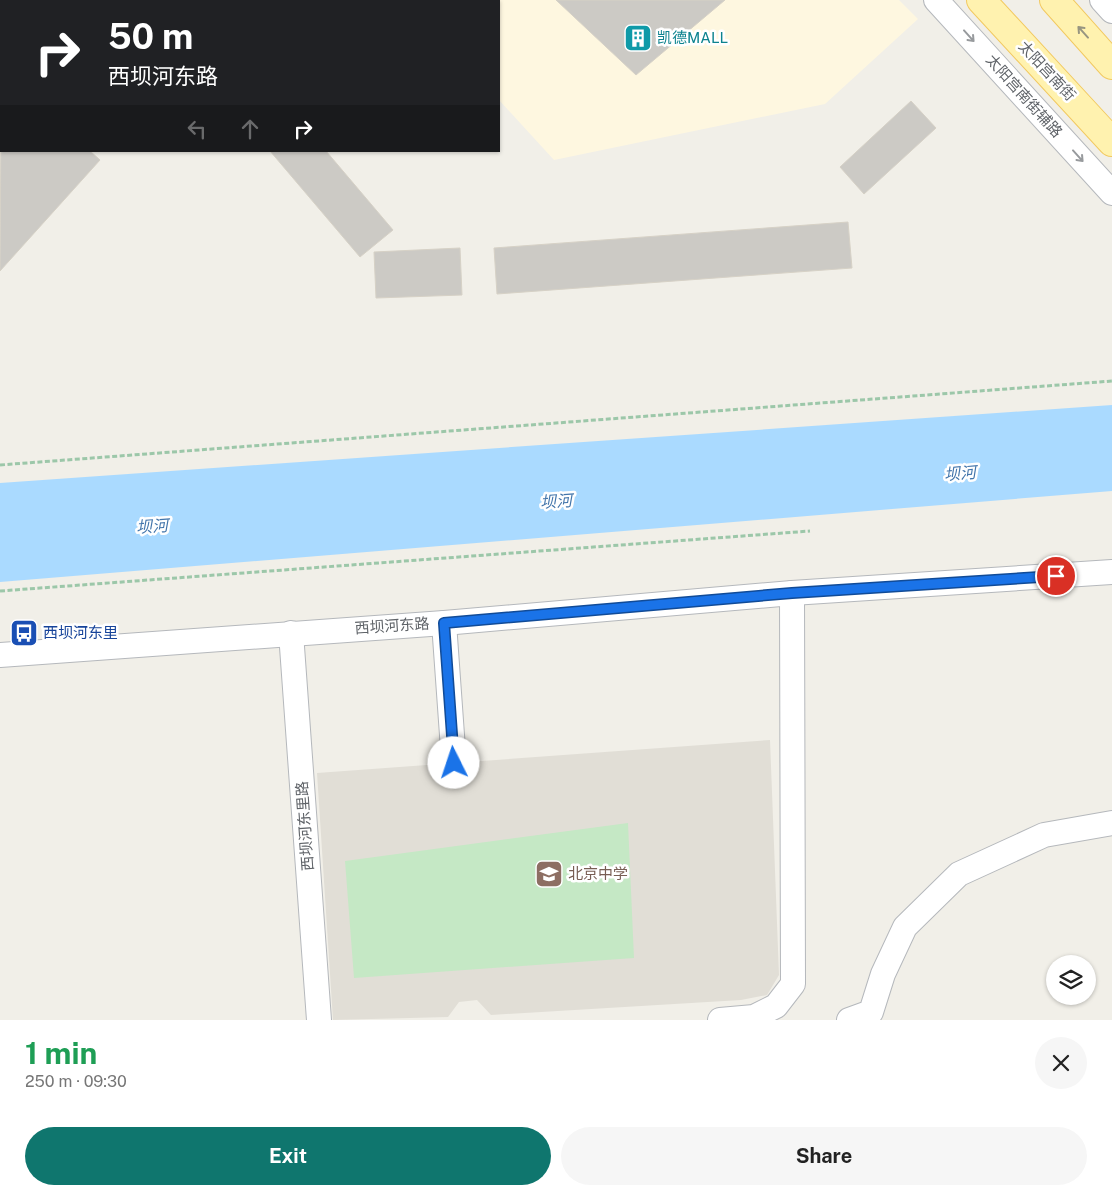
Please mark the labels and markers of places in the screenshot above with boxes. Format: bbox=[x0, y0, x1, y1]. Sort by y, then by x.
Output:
building icon: 凯德MALL bbox=[623, 23, 653, 53]
place label: 凯德MALL bbox=[657, 29, 728, 46]
pin bbox=[1035, 555, 1077, 597]
bus stop icon: 西坝河东里 bbox=[9, 618, 39, 648]
place label: 西坝河东里 bbox=[43, 624, 118, 641]
school or university icon: 北京中学 bbox=[534, 859, 564, 889]
place label: 北京中学 bbox=[568, 865, 628, 882]

